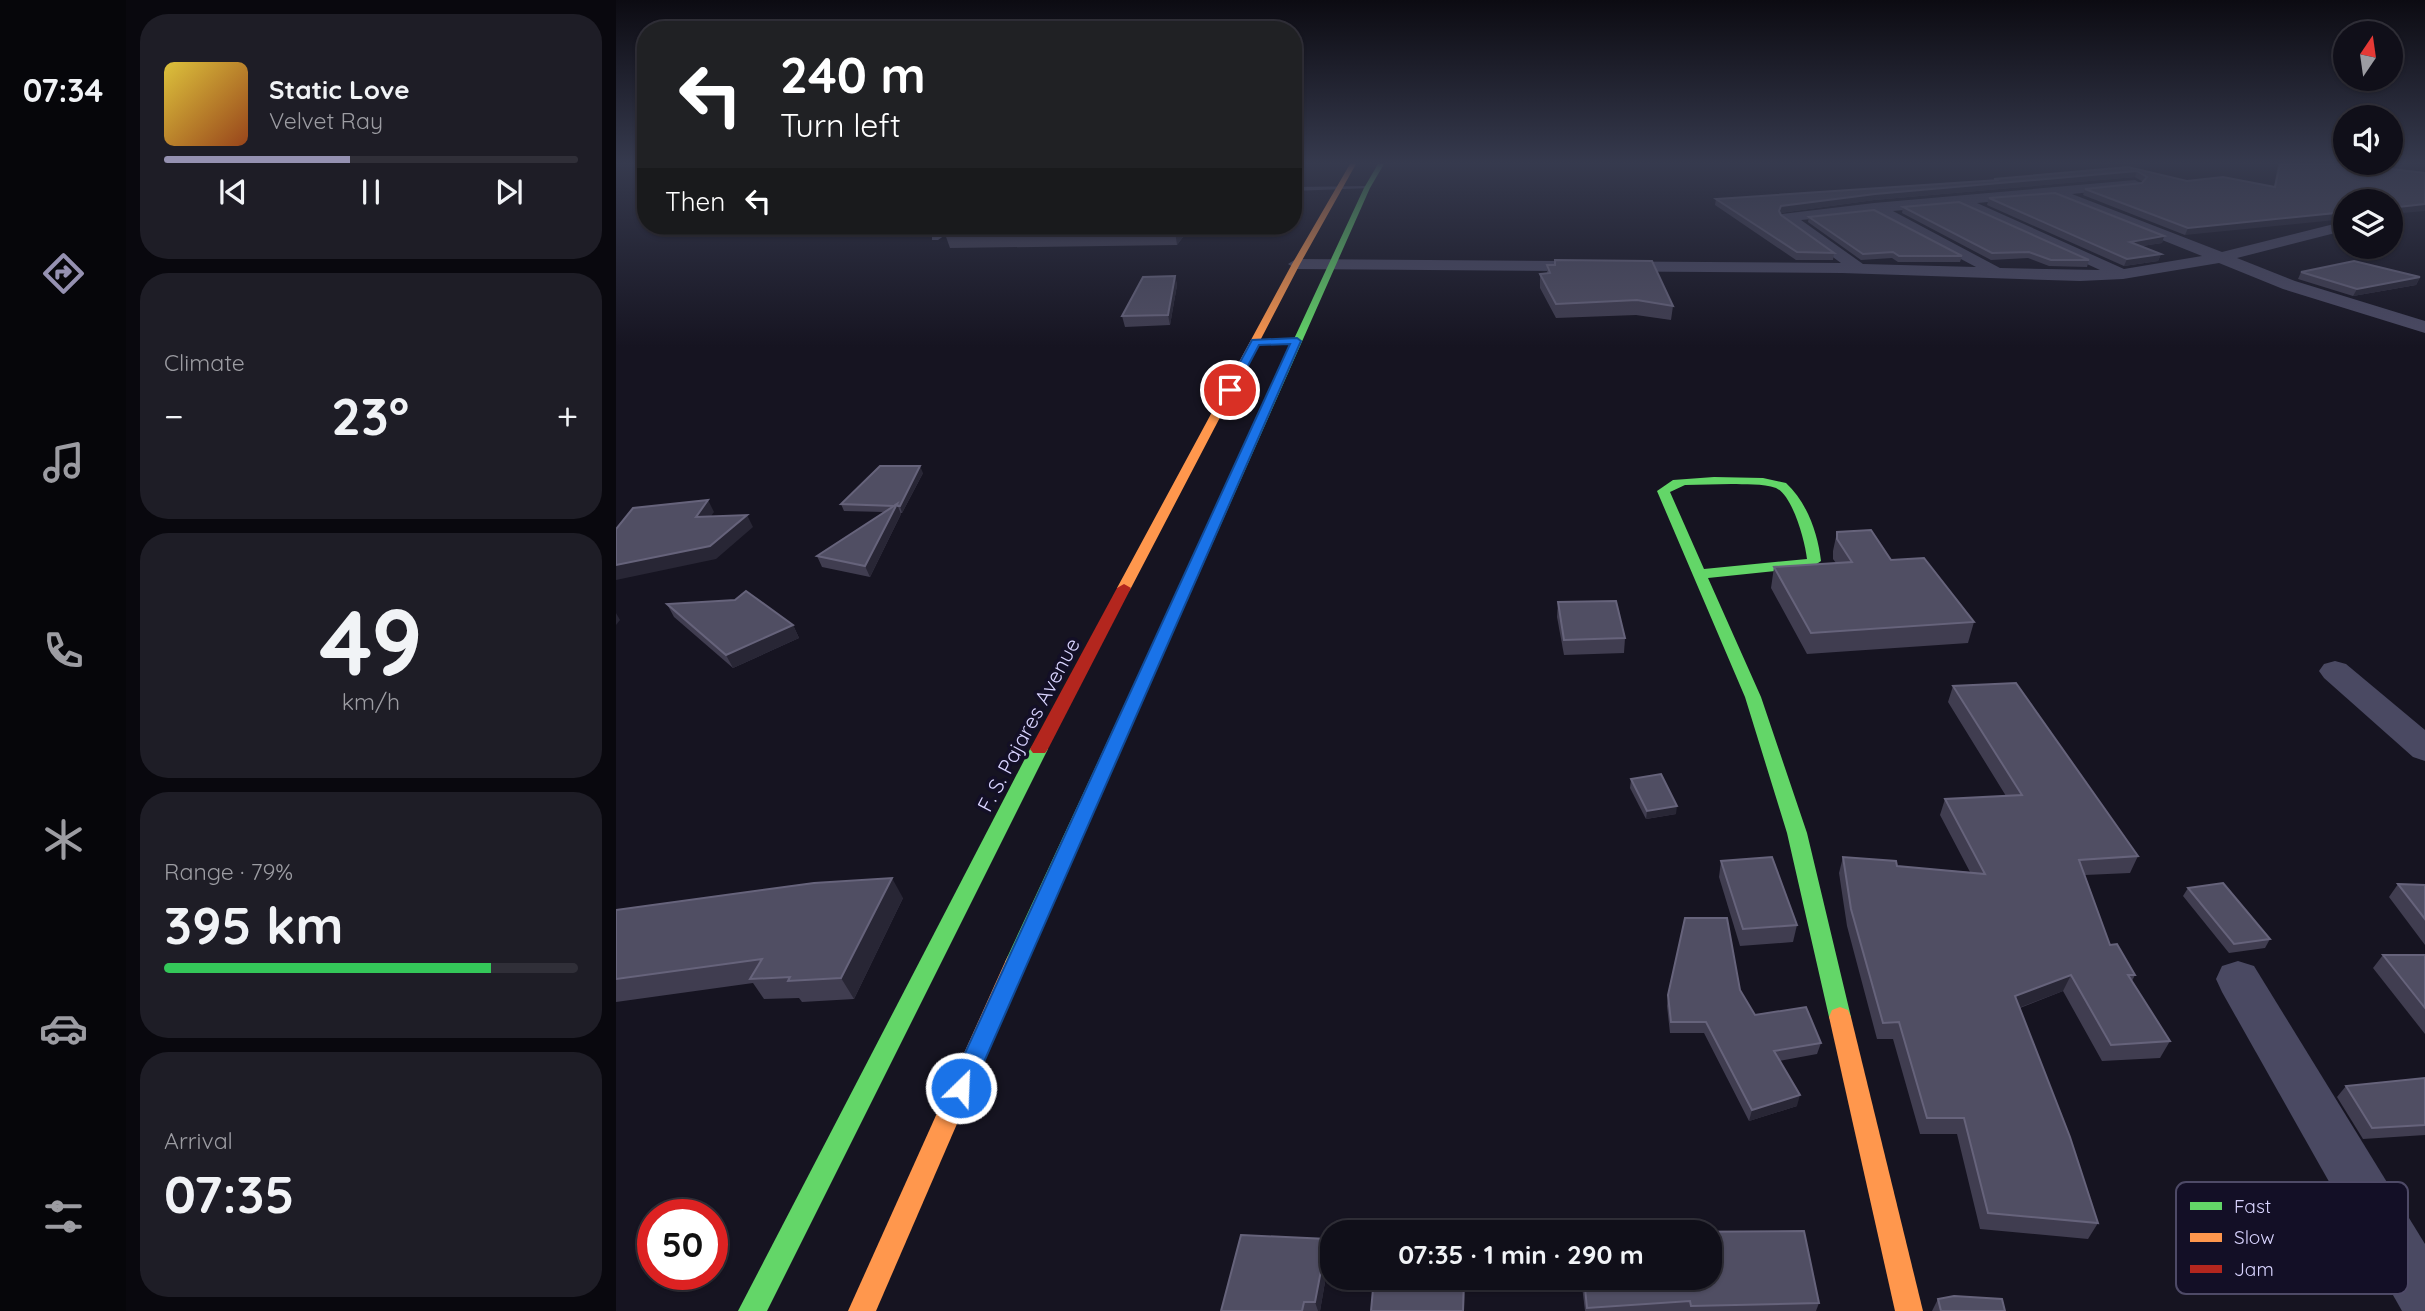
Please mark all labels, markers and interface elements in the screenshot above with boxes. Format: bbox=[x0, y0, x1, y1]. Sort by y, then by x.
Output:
north arrow bbox=[2333, 21, 2403, 91]
map controls bbox=[2333, 21, 2403, 259]
text: 240 m bbox=[780, 44, 926, 105]
icon: left bbox=[665, 49, 756, 140]
text: 07:34 bbox=[23, 70, 103, 110]
text: Static Love bbox=[269, 73, 410, 106]
text: Turn left bbox=[780, 105, 901, 145]
button: sound bbox=[2333, 105, 2403, 175]
text: Velvet Ray bbox=[269, 106, 383, 135]
icon: previous bbox=[214, 173, 252, 211]
icon: pause bbox=[352, 173, 390, 211]
icon: next bbox=[490, 173, 528, 211]
icon: left bbox=[739, 182, 777, 220]
text: Then bbox=[665, 185, 725, 218]
button: layers bbox=[2333, 189, 2403, 259]
icon: directions bbox=[39, 249, 88, 298]
text: Climate bbox=[164, 348, 245, 377]
pin bbox=[1200, 360, 1260, 420]
icon: arrive bbox=[1211, 371, 1249, 409]
text: 23° bbox=[331, 383, 409, 448]
text: − bbox=[164, 392, 184, 440]
text: + bbox=[557, 392, 578, 440]
icon: music bbox=[39, 438, 88, 487]
text: 49 bbox=[319, 584, 423, 698]
icon: phone bbox=[39, 626, 88, 675]
street label: F. S. Pajares Avenue bbox=[971, 633, 1085, 816]
text: km/h bbox=[342, 687, 400, 716]
icon: climate bbox=[39, 815, 88, 864]
text: Range · 79% bbox=[164, 857, 293, 886]
text: 395 km bbox=[164, 892, 344, 957]
icon: car bbox=[39, 1004, 88, 1053]
position arrow bbox=[924, 1051, 998, 1125]
text: Arrival bbox=[164, 1126, 233, 1155]
text: 07:35 bbox=[164, 1161, 294, 1226]
legend bbox=[2176, 1182, 2408, 1294]
icon: filters bbox=[39, 1192, 88, 1241]
text: Fast bbox=[2234, 1194, 2271, 1218]
speed limit sign: 50 bbox=[637, 1199, 728, 1290]
text: Slow bbox=[2234, 1225, 2275, 1249]
text: 07:35 · 1 min · 290 m bbox=[1398, 1238, 1644, 1271]
text: Jam bbox=[2234, 1257, 2274, 1281]

